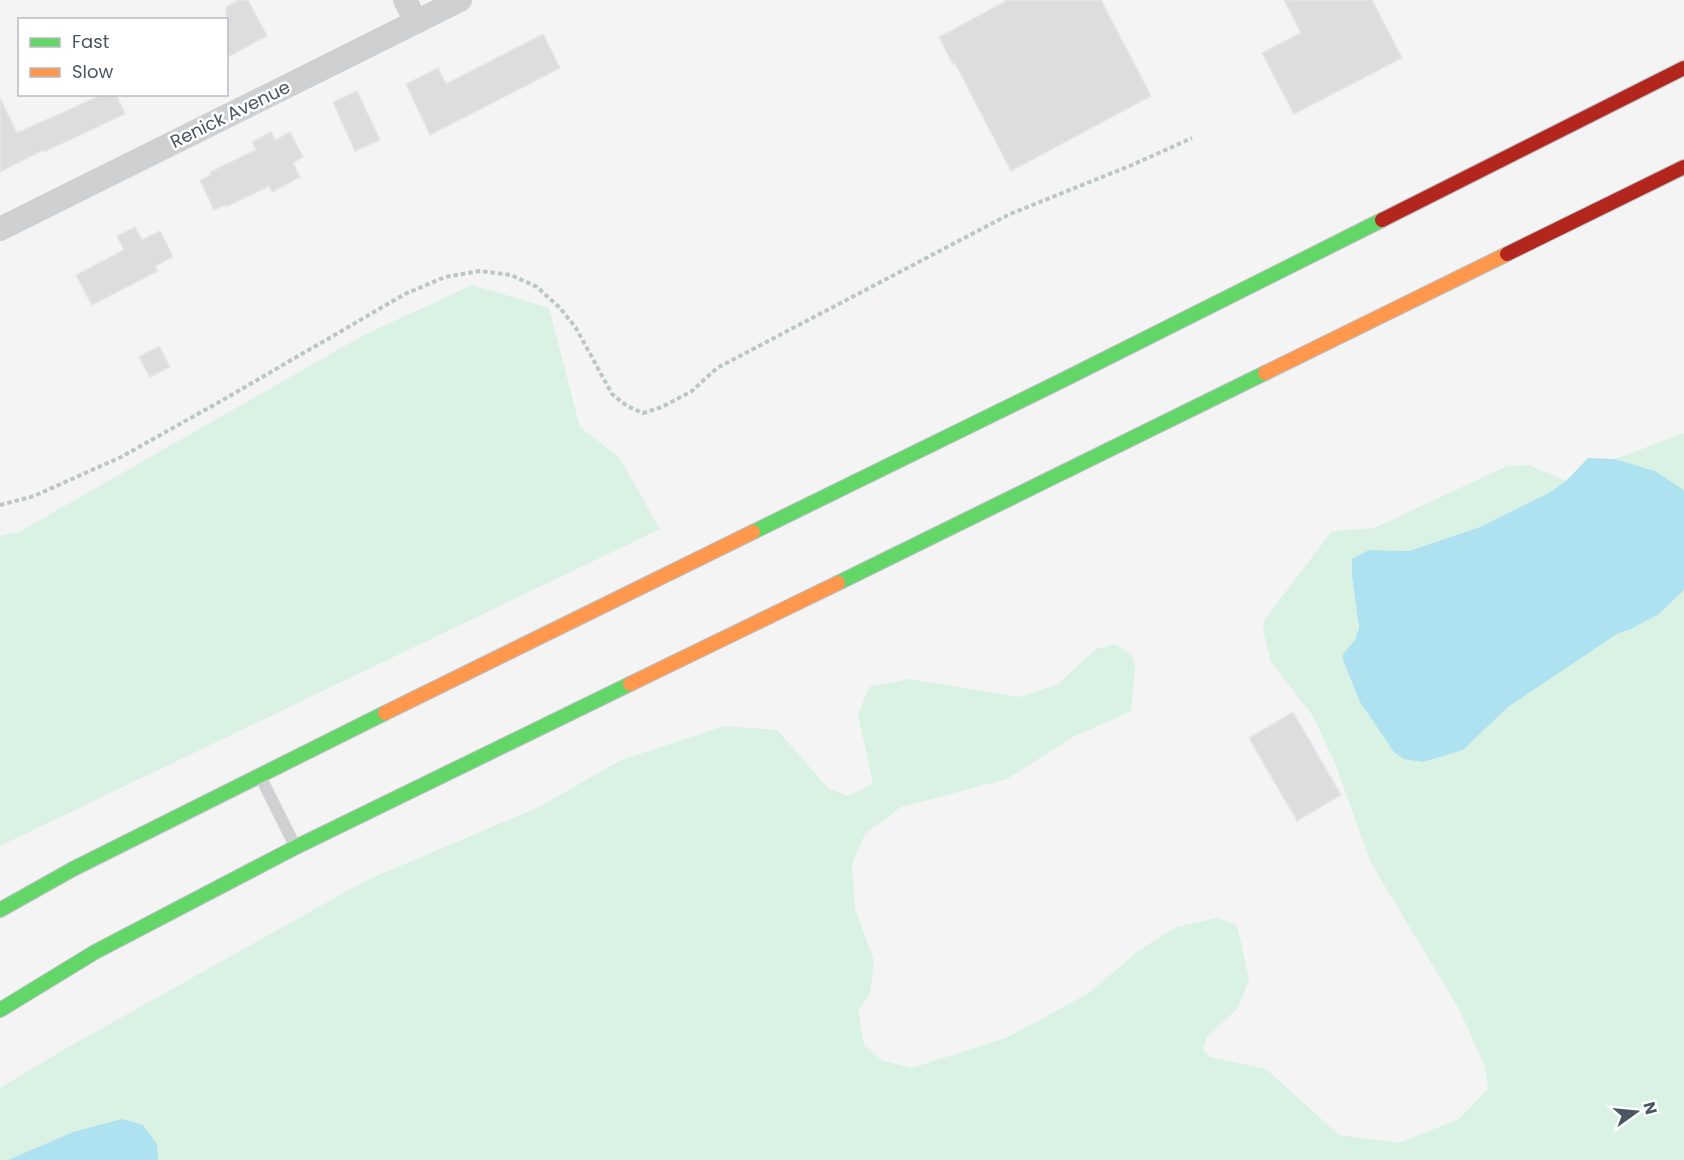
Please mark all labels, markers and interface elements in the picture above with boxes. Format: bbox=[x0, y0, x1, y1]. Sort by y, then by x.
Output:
legend bbox=[18, 18, 228, 96]
text: Fast bbox=[72, 29, 109, 54]
text: Slow bbox=[72, 59, 114, 84]
street label: Renick Avenue bbox=[166, 74, 294, 154]
north arrow bbox=[1606, 1082, 1666, 1142]
text: N bbox=[1637, 1099, 1663, 1117]

